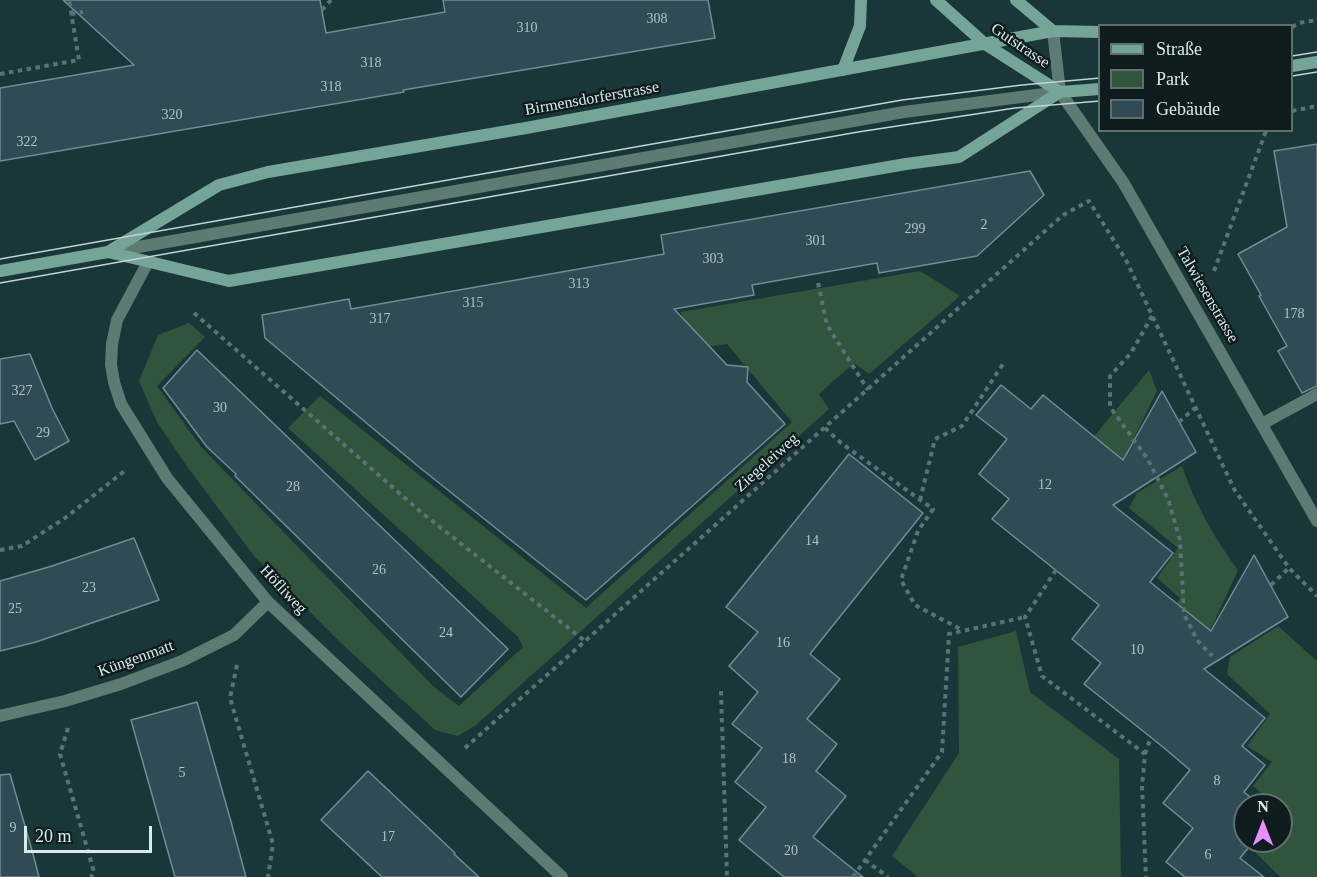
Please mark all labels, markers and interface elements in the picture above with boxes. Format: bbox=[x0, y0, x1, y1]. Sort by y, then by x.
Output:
house number: 308 bbox=[646, 11, 668, 27]
street label: Gutstrasse bbox=[987, 19, 1053, 73]
house number: 310 bbox=[516, 20, 538, 36]
legend bbox=[1098, 24, 1293, 132]
text: Straße bbox=[1156, 39, 1202, 59]
house number: 318 bbox=[360, 55, 382, 71]
text: Park bbox=[1156, 69, 1189, 89]
street label: Birmensdorferstrasse bbox=[523, 78, 661, 120]
house number: 318 bbox=[320, 79, 342, 95]
text: Gebäude bbox=[1156, 99, 1220, 119]
house number: 320 bbox=[162, 107, 182, 123]
house number: 322 bbox=[16, 134, 38, 150]
house number: 2 bbox=[980, 217, 988, 233]
house number: 299 bbox=[904, 221, 926, 237]
house number: 301 bbox=[806, 233, 826, 249]
street label: Talwiesenstrasse bbox=[1172, 244, 1242, 346]
house number: 303 bbox=[702, 251, 724, 267]
house number: 313 bbox=[568, 276, 590, 292]
house number: 315 bbox=[462, 295, 484, 311]
house number: 178 bbox=[1284, 306, 1304, 322]
house number: 317 bbox=[370, 311, 391, 327]
house number: 327 bbox=[12, 383, 32, 399]
house number: 30 bbox=[213, 400, 227, 416]
house number: 29 bbox=[36, 425, 50, 441]
street label: Ziegeleiweg bbox=[731, 429, 803, 497]
house number: 12 bbox=[1038, 477, 1052, 493]
house number: 28 bbox=[286, 479, 300, 495]
house number: 14 bbox=[805, 533, 819, 549]
street label: Höfliweg bbox=[255, 561, 311, 619]
house number: 26 bbox=[372, 562, 386, 578]
house number: 23 bbox=[82, 580, 96, 596]
house number: 25 bbox=[8, 601, 22, 617]
house number: 24 bbox=[439, 625, 453, 641]
house number: 16 bbox=[776, 635, 790, 651]
street label: Küngenmatt bbox=[96, 636, 176, 682]
house number: 10 bbox=[1130, 642, 1144, 658]
house number: 18 bbox=[782, 751, 796, 767]
house number: 5 bbox=[178, 765, 186, 781]
house number: 8 bbox=[1214, 773, 1220, 789]
north arrow bbox=[1233, 793, 1293, 853]
text: N bbox=[1257, 798, 1269, 815]
scale bar bbox=[27, 814, 154, 852]
house number: 9 bbox=[9, 820, 16, 836]
text: 20 m bbox=[35, 826, 72, 846]
house number: 17 bbox=[381, 829, 395, 845]
house number: 20 bbox=[784, 843, 798, 859]
house number: 6 bbox=[1204, 847, 1212, 863]

